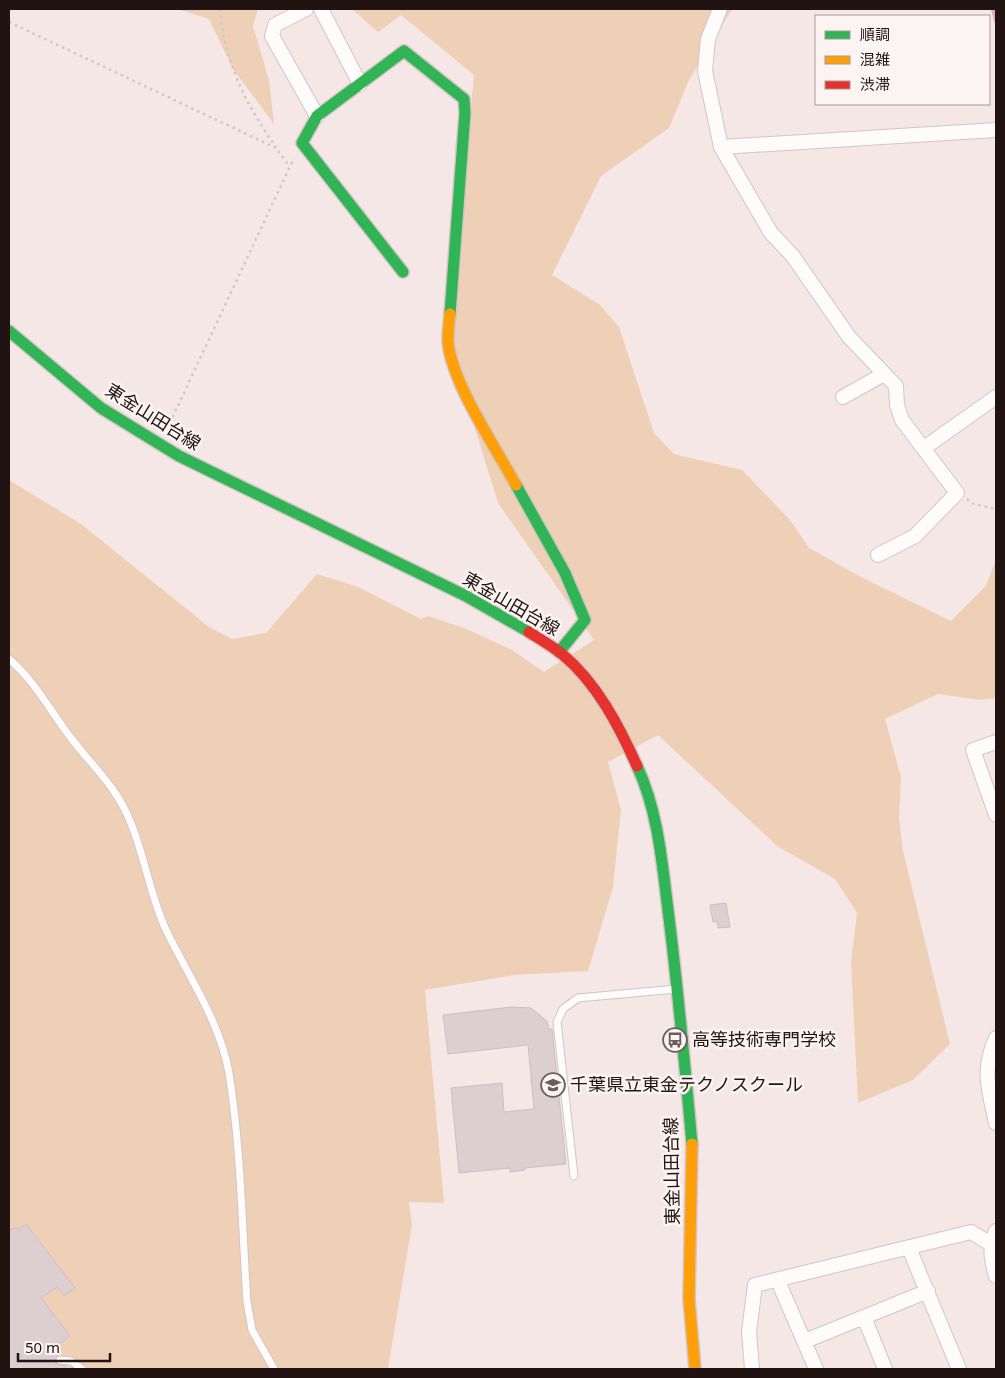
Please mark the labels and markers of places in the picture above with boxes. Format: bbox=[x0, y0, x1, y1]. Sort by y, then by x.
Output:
bus stop icon: 高等技術専門学校 bbox=[662, 1027, 688, 1053]
place label: 高等技術専門学校 bbox=[692, 1027, 836, 1051]
school or university icon: 千葉県立東金テクノスクール bbox=[540, 1072, 566, 1098]
place label: 千葉県立東金テクノスクール bbox=[570, 1072, 803, 1096]

